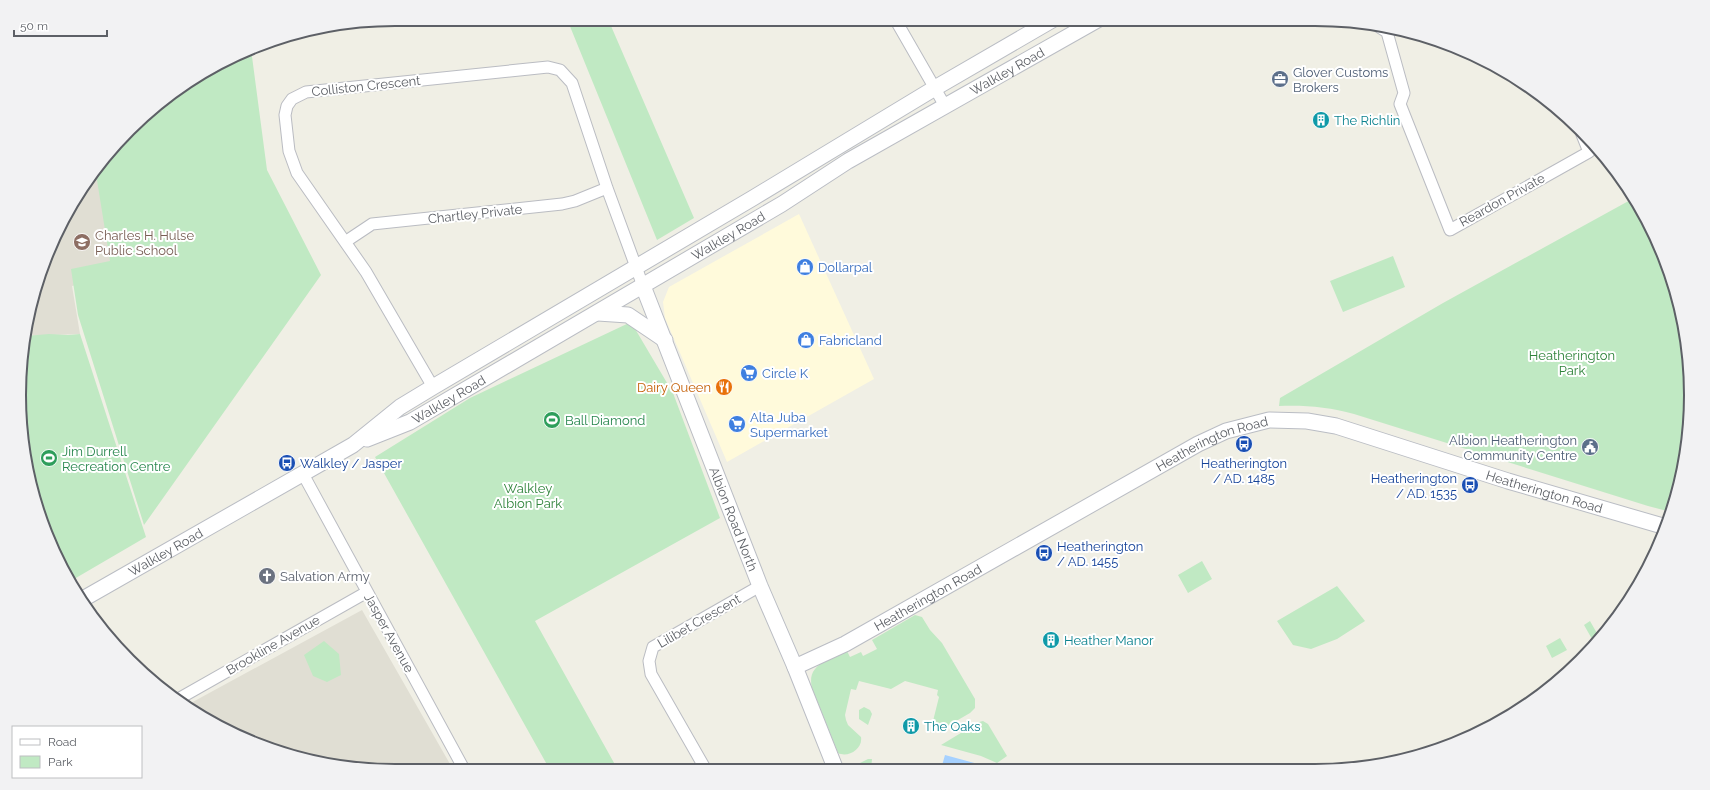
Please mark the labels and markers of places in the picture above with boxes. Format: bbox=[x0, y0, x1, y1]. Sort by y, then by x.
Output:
place label: Glover Customs Brokers bbox=[1293, 65, 1388, 95]
office icon: Glover Customs Brokers bbox=[1270, 69, 1290, 89]
building icon: The Richlin bbox=[1311, 110, 1331, 130]
place label: The Richlin bbox=[1334, 113, 1400, 128]
place label: Charles H. Hulse Public School bbox=[95, 228, 194, 258]
school or university icon: Charles H. Hulse Public School bbox=[72, 232, 92, 252]
shop icon: Dollarpal bbox=[795, 257, 815, 277]
place label: Dollarpal bbox=[818, 260, 873, 275]
shop icon: Fabricland bbox=[796, 330, 816, 350]
place label: Fabricland bbox=[819, 333, 882, 348]
supermarket icon: Circle K bbox=[739, 363, 759, 383]
place label: Circle K bbox=[762, 366, 809, 381]
restaurant icon: Dairy Queen bbox=[714, 377, 734, 397]
place label: Dairy Queen bbox=[637, 380, 711, 395]
sports icon: Ball Diamond bbox=[542, 410, 562, 430]
place label: Alta Juba Supermarket bbox=[750, 410, 829, 440]
place label: Ball Diamond bbox=[565, 413, 645, 428]
supermarket icon: Alta Juba Supermarket bbox=[727, 414, 747, 434]
place label: Albion Heatherington Community Centre bbox=[1449, 433, 1577, 463]
bus stop icon: Heatherington / AD. 1485 bbox=[1234, 434, 1254, 454]
public building icon: Albion Heatherington Community Centre bbox=[1580, 437, 1600, 457]
place label: Jim Durrell Recreation Centre bbox=[62, 444, 171, 474]
sports icon: Jim Durrell Recreation Centre bbox=[39, 448, 59, 468]
bus stop icon: Walkley / Jasper bbox=[277, 453, 297, 473]
place label: Walkley / Jasper bbox=[300, 456, 402, 471]
place label: Heatherington / AD. 1485 bbox=[1201, 456, 1287, 486]
place label: Heatherington / AD. 1535 bbox=[1371, 471, 1457, 501]
bus stop icon: Heatherington / AD. 1535 bbox=[1460, 475, 1480, 495]
place label: Heatherington / AD. 1455 bbox=[1057, 539, 1143, 569]
bus stop icon: Heatherington / AD. 1455 bbox=[1034, 543, 1054, 563]
church icon: Salvation Army bbox=[257, 566, 277, 586]
place label: Salvation Army bbox=[280, 569, 370, 584]
building icon: Heather Manor bbox=[1041, 630, 1061, 650]
place label: Heather Manor bbox=[1064, 633, 1154, 648]
building icon: The Oaks bbox=[901, 716, 921, 736]
place label: The Oaks bbox=[924, 719, 980, 734]

